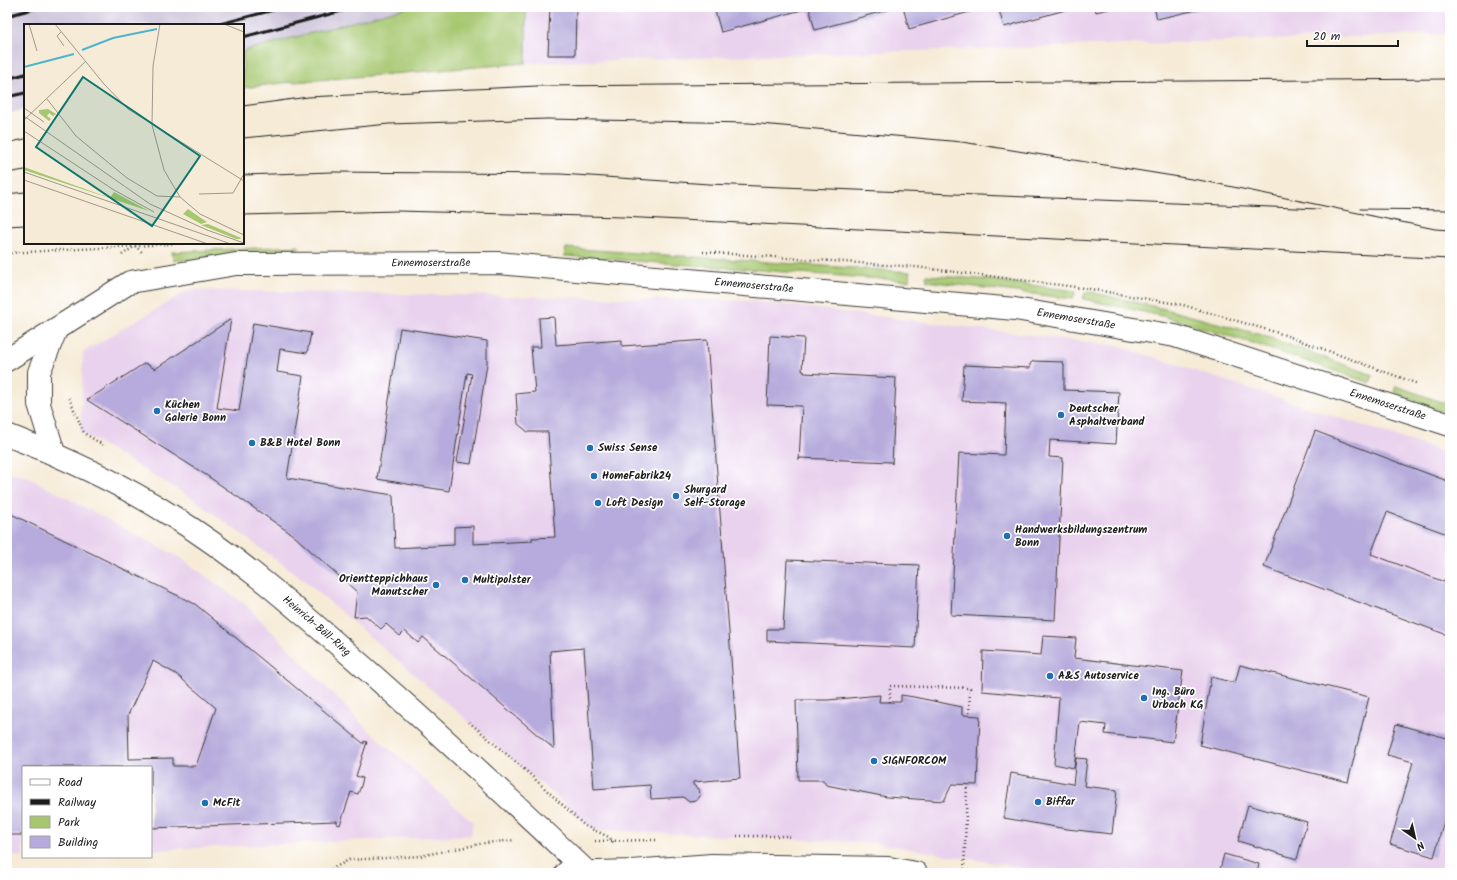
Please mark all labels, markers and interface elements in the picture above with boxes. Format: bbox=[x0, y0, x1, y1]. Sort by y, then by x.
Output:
scale bar bbox=[1307, 22, 1398, 48]
inset map bbox=[24, 24, 244, 244]
text: 20 m bbox=[1313, 27, 1341, 46]
street label: Ennemoserstraße bbox=[391, 254, 471, 272]
street label: Ennemoserstraße bbox=[714, 273, 794, 298]
street label: Ennemoserstraße bbox=[1035, 304, 1117, 335]
street label: Ennemoserstraße bbox=[1347, 384, 1428, 426]
place label: Küchen Galerie Bonn bbox=[165, 396, 226, 427]
place label: Deutscher Asphaltverband bbox=[1069, 400, 1146, 431]
marker: Küchen Galerie Bonn bbox=[152, 406, 162, 416]
marker: Deutscher Asphaltverband bbox=[1056, 410, 1066, 420]
place label: B&B Hotel Bonn bbox=[260, 434, 340, 452]
marker: B&B Hotel Bonn bbox=[247, 438, 257, 448]
place label: Swiss Sense bbox=[598, 439, 658, 457]
marker: Swiss Sense bbox=[585, 443, 595, 453]
place label: HomeFabrik24 bbox=[602, 467, 671, 485]
marker: HomeFabrik24 bbox=[589, 471, 599, 481]
place label: Shurgard Self-Storage bbox=[684, 481, 746, 512]
marker: Shurgard Self-Storage bbox=[671, 491, 681, 501]
place label: Loft Design bbox=[606, 494, 663, 512]
marker: Loft Design bbox=[593, 498, 603, 508]
place label: Handwerksbildungszentrum Bonn bbox=[1015, 521, 1147, 552]
marker: Handwerksbildungszentrum Bonn bbox=[1002, 531, 1012, 541]
place label: Orientteppichhaus Manutscher bbox=[339, 570, 429, 601]
place label: Multipolster bbox=[473, 571, 532, 589]
marker: Multipolster bbox=[460, 575, 470, 585]
marker: Orientteppichhaus Manutscher bbox=[431, 580, 441, 590]
street label: Heinrich-Böll-Ring bbox=[278, 591, 355, 661]
place label: A&S Autoservice bbox=[1058, 667, 1140, 685]
marker: A&S Autoservice bbox=[1045, 671, 1055, 681]
place label: Ing. Büro Urbach KG bbox=[1152, 683, 1203, 714]
marker: Ing. Büro Urbach KG bbox=[1139, 693, 1149, 703]
place label: SIGNFORCOM bbox=[882, 752, 947, 770]
marker: SIGNFORCOM bbox=[869, 756, 879, 766]
legend bbox=[22, 766, 152, 858]
text: Road bbox=[58, 773, 83, 792]
text: Railway bbox=[58, 793, 96, 812]
place label: Biffar bbox=[1046, 793, 1076, 811]
place label: McFit bbox=[213, 794, 242, 812]
marker: Biffar bbox=[1033, 797, 1043, 807]
marker: McFit bbox=[200, 798, 210, 808]
text: Park bbox=[58, 813, 80, 832]
north arrow bbox=[1395, 818, 1435, 858]
text: Building bbox=[58, 833, 98, 852]
text: N bbox=[1412, 836, 1428, 855]

